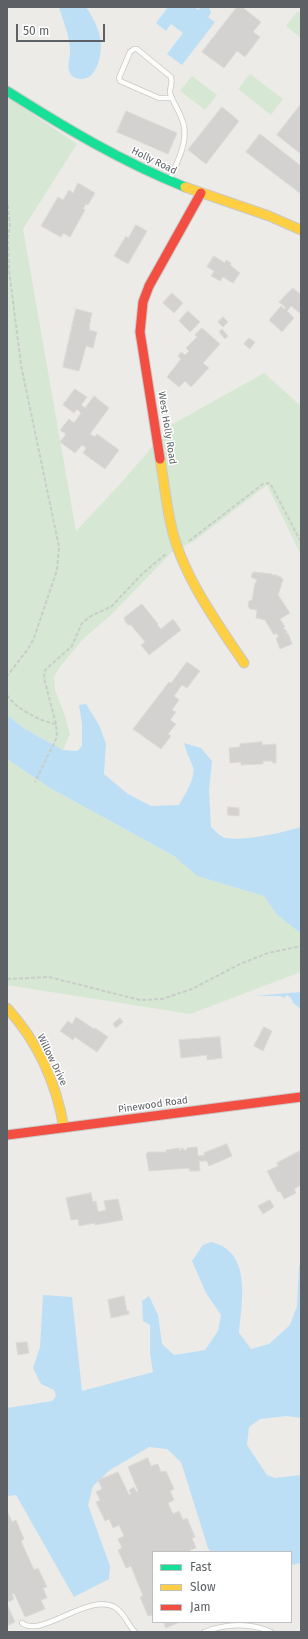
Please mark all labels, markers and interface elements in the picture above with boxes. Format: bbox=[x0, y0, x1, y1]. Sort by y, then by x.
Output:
scale bar bbox=[18, 16, 107, 42]
text: 50 m bbox=[23, 24, 49, 38]
street label: Holly Road bbox=[129, 145, 179, 177]
street label: West Holly Road bbox=[155, 391, 179, 465]
street label: Willow Drive bbox=[34, 1032, 70, 1088]
street label: Pinewood Road bbox=[117, 1094, 189, 1116]
legend bbox=[152, 1551, 292, 1623]
text: Fast bbox=[190, 1560, 212, 1574]
text: Slow bbox=[190, 1580, 216, 1594]
text: Jam bbox=[190, 1600, 210, 1614]

